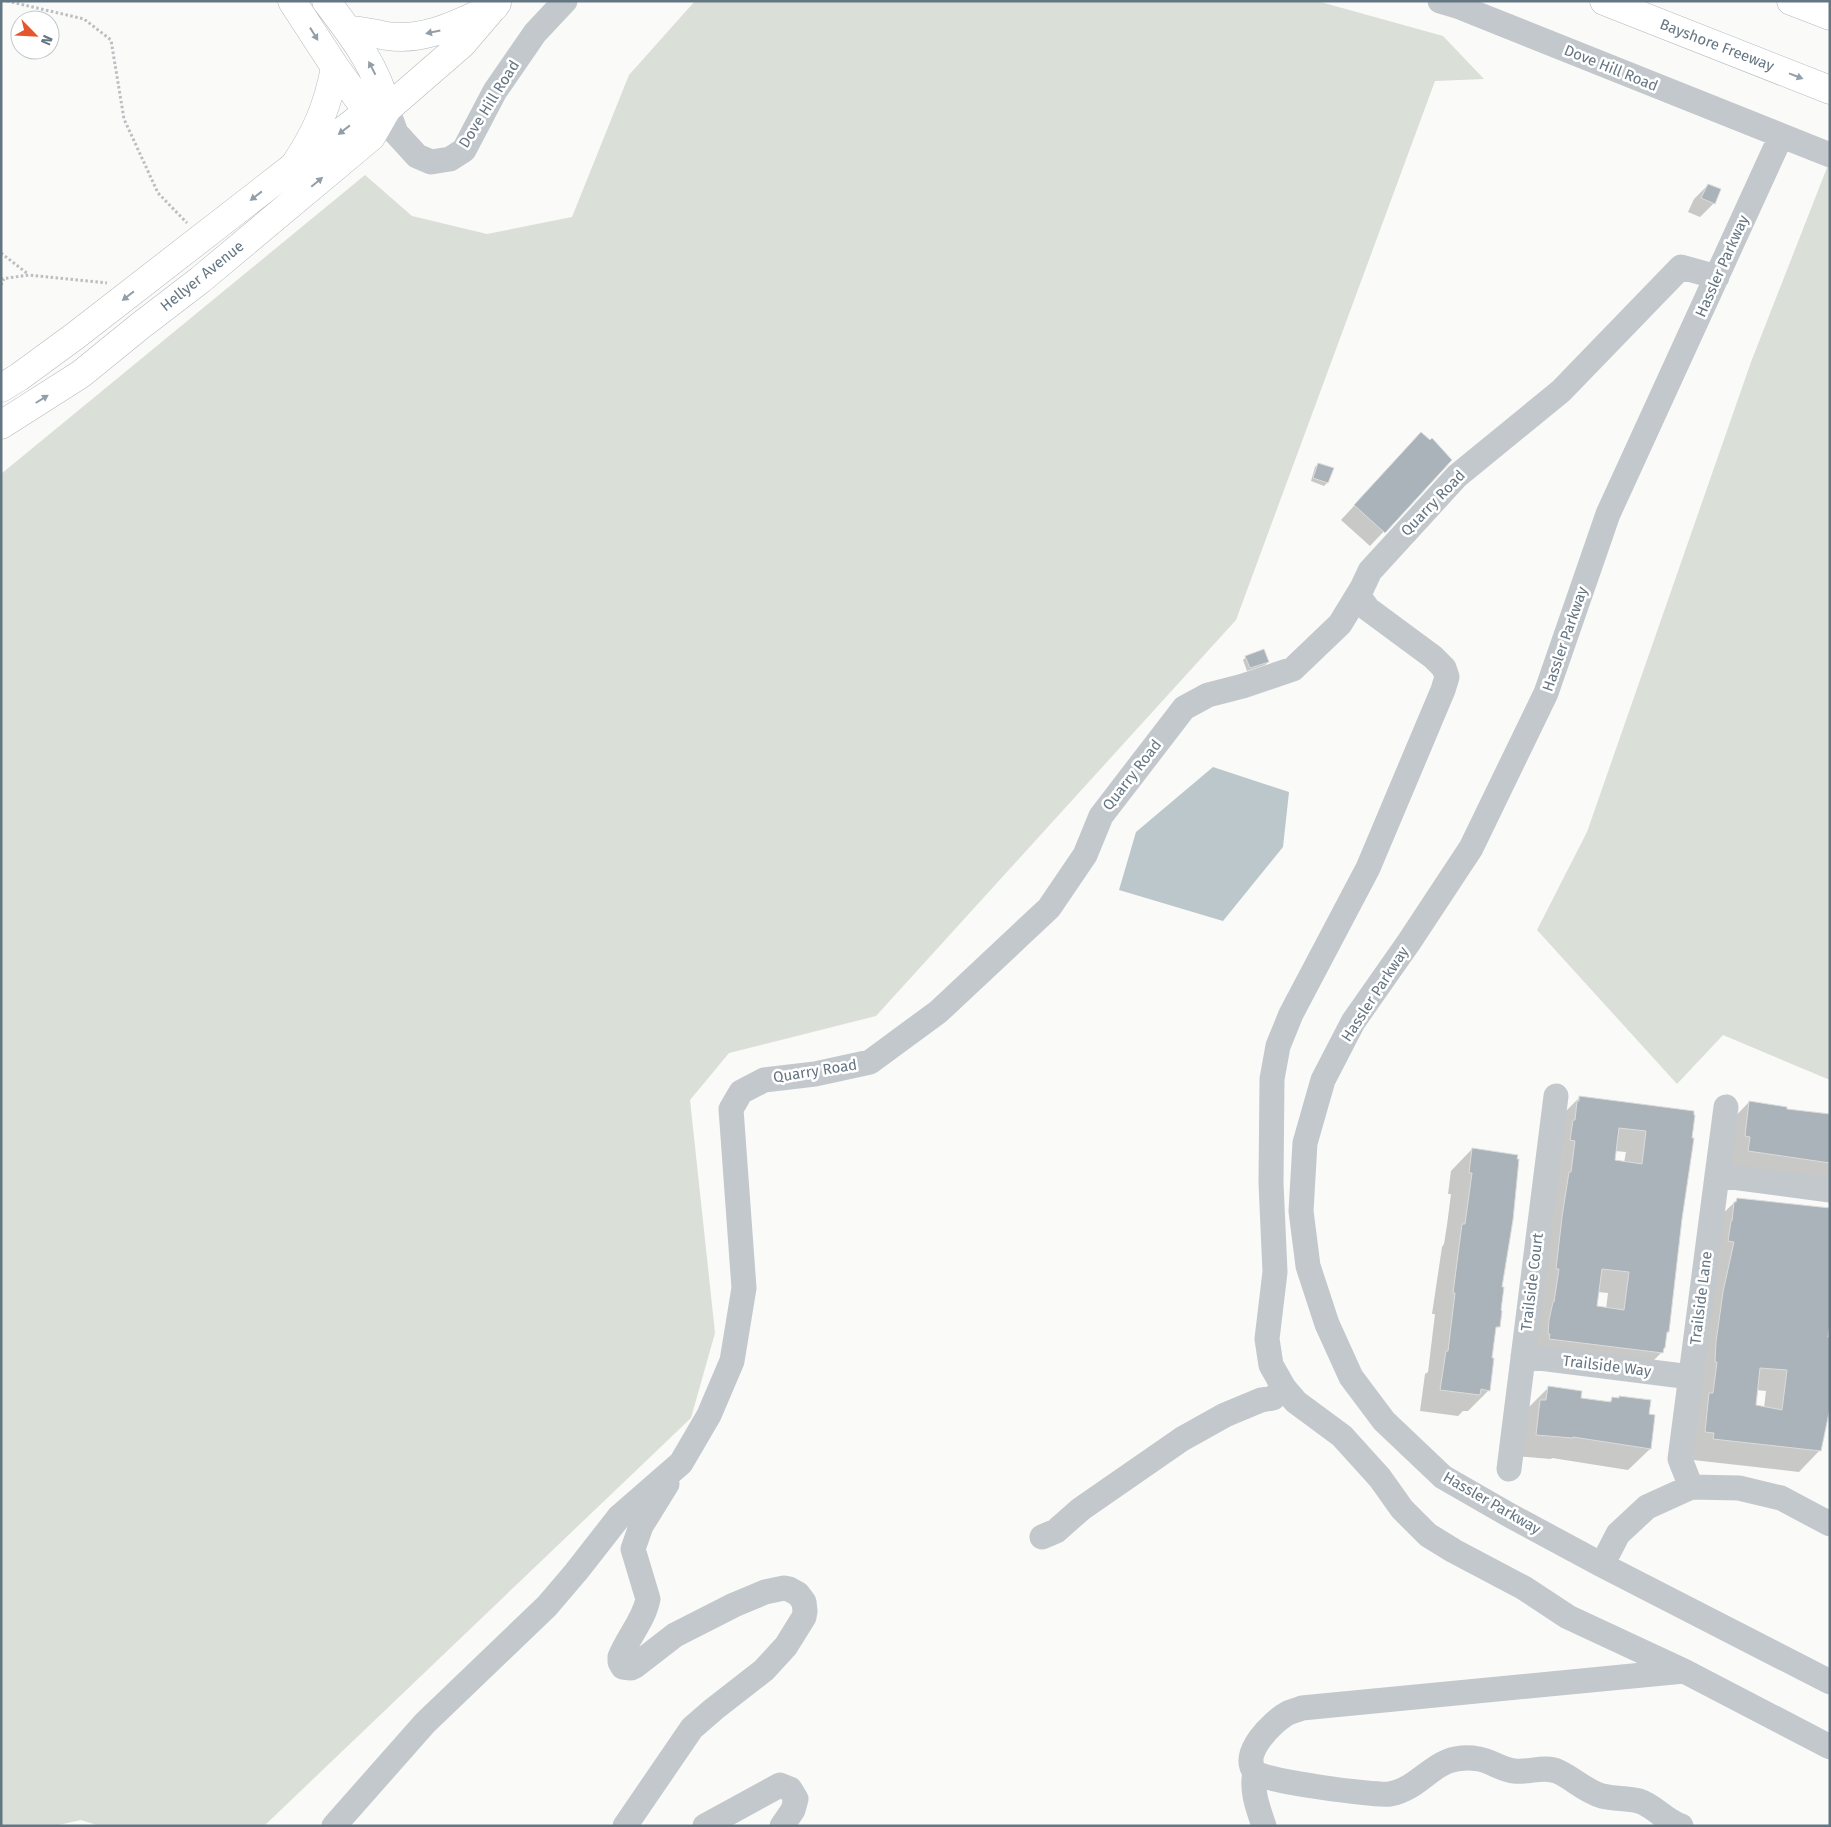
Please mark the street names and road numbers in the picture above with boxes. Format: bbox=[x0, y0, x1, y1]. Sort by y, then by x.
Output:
street label: Bayshore Freeway bbox=[1657, 15, 1777, 75]
street label: Dove Hill Road bbox=[1561, 41, 1661, 95]
street label: Dove Hill Road bbox=[455, 57, 523, 151]
street label: Hassler Parkway bbox=[1691, 212, 1753, 320]
street label: Hellyer Avenue bbox=[157, 237, 247, 315]
street label: Quarry Road bbox=[1397, 466, 1469, 540]
street label: Hassler Parkway bbox=[1539, 584, 1592, 694]
street label: Quarry Road bbox=[1099, 736, 1165, 814]
street label: Hassler Parkway bbox=[1338, 943, 1413, 1045]
street label: Quarry Road bbox=[772, 1055, 858, 1087]
street label: Trailside Court bbox=[1517, 1231, 1547, 1332]
street label: Trailside Lane bbox=[1686, 1250, 1716, 1346]
street label: Trailside Way bbox=[1562, 1352, 1653, 1380]
street label: Hassler Parkway bbox=[1440, 1468, 1545, 1539]

